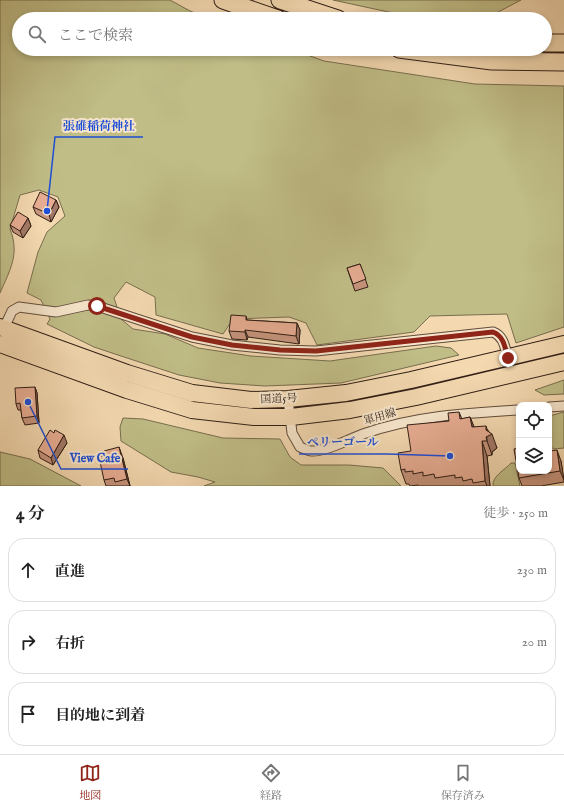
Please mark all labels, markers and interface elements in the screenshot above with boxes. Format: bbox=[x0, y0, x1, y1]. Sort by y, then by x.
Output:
search box bbox=[12, 12, 552, 56]
icon: search bbox=[26, 23, 48, 45]
text: ここで検索 bbox=[58, 26, 133, 45]
callout: 張碓稲荷神社 bbox=[55, 113, 143, 137]
text: 張碓稲荷神社 bbox=[63, 119, 135, 134]
route start bbox=[88, 297, 106, 315]
route end bbox=[499, 349, 517, 367]
street label: 国道5号 bbox=[260, 391, 298, 407]
map controls bbox=[516, 402, 552, 474]
button: locate bbox=[516, 402, 552, 438]
street label: 軍用線 bbox=[362, 406, 398, 428]
callout: ペリーゴール bbox=[299, 430, 387, 454]
text: ペリーゴール bbox=[307, 435, 379, 450]
button: layers bbox=[516, 438, 552, 474]
callout: View Cafe bbox=[61, 445, 128, 469]
text: View Cafe bbox=[69, 451, 121, 466]
text: 4 分 bbox=[16, 504, 45, 525]
text: 徒歩 · 250 m bbox=[483, 505, 548, 522]
icon: ahead bbox=[17, 559, 39, 581]
text: 直進 bbox=[55, 562, 85, 581]
text: 230 m bbox=[517, 562, 547, 579]
icon: right bbox=[17, 631, 39, 653]
text: 右折 bbox=[55, 634, 85, 653]
text: 20 m bbox=[522, 634, 547, 651]
icon: arrive bbox=[17, 703, 39, 725]
text: 目的地に到着 bbox=[55, 706, 145, 725]
tab: 地図 bbox=[79, 762, 101, 803]
tab: 経路 bbox=[260, 762, 282, 803]
tab: 保存済み bbox=[441, 762, 485, 803]

